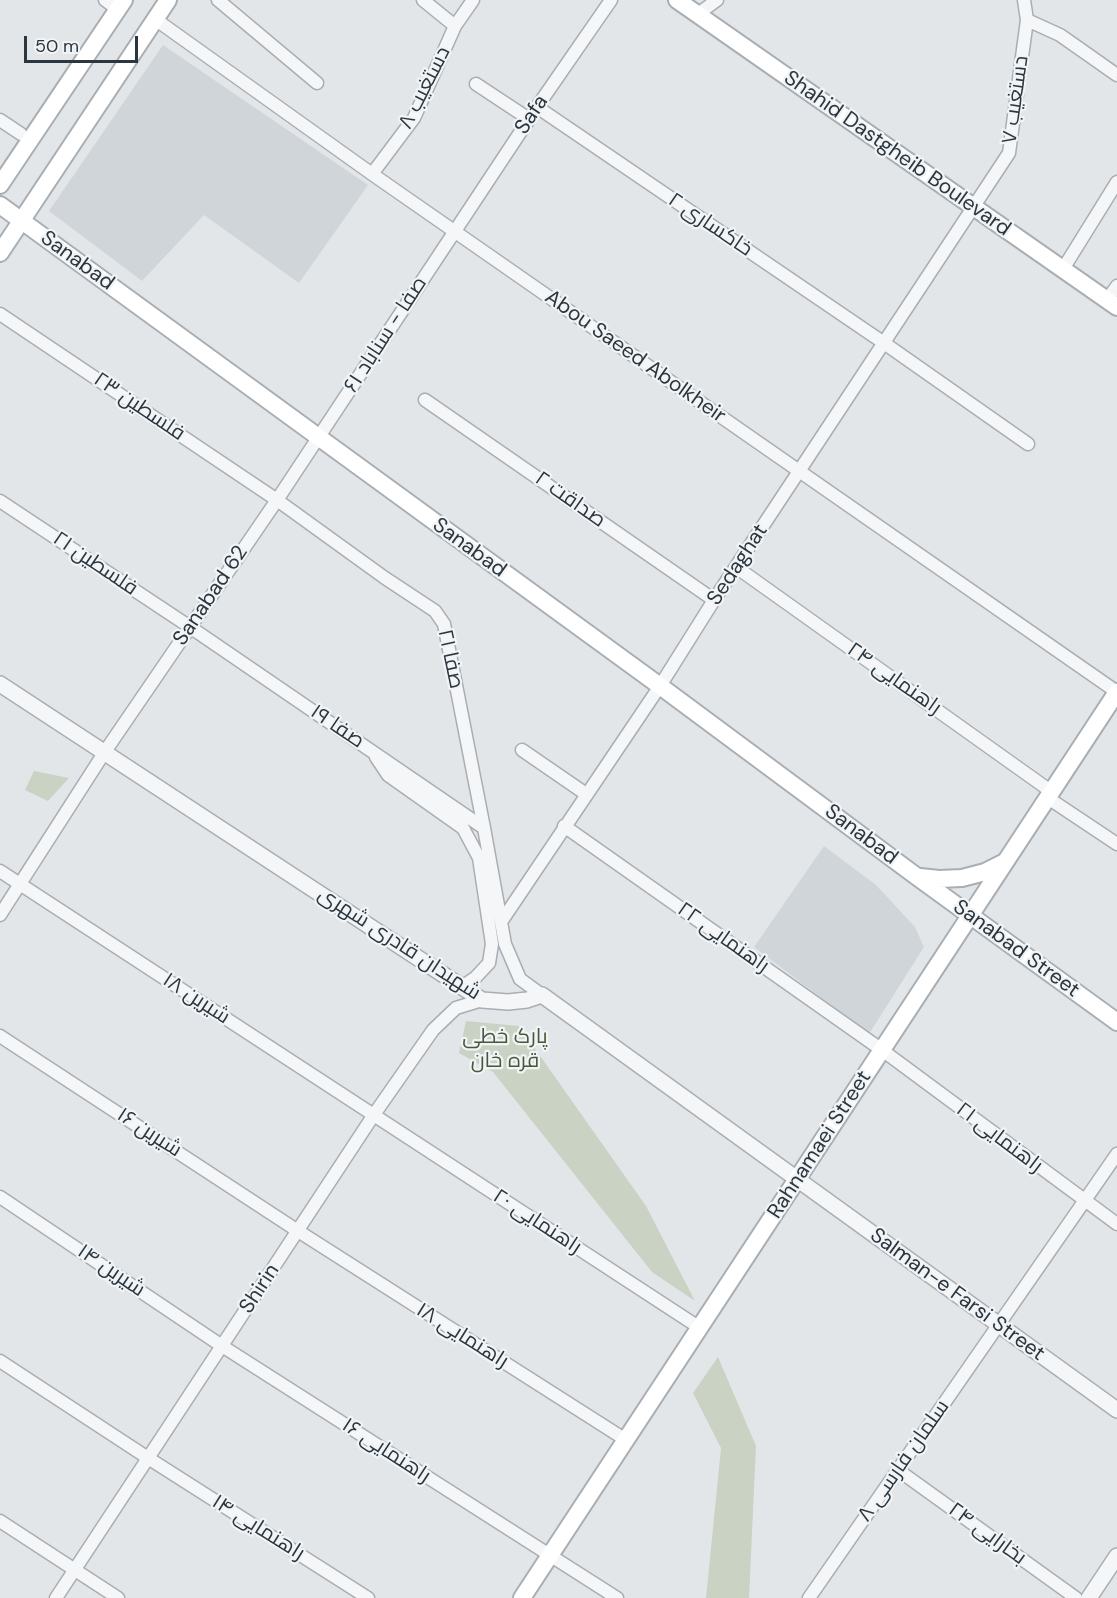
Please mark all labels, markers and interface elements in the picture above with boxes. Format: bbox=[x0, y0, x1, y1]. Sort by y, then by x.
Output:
scale bar bbox=[27, 24, 141, 62]
text: 50 m bbox=[35, 34, 79, 58]
street label: دستغیب ۸ bbox=[394, 43, 456, 133]
street label: دستغیب ۷ bbox=[997, 54, 1035, 146]
street label: Shahid Dastgheib Boulevard bbox=[779, 66, 1015, 242]
street label: Safa bbox=[510, 91, 554, 139]
street label: خاکساری ۲ bbox=[663, 188, 757, 262]
street label: Sanabad bbox=[35, 226, 119, 296]
street label: صفا - سناباد ۶۱ bbox=[339, 272, 433, 398]
street label: Abou Saeed Abolkheir bbox=[540, 285, 730, 429]
street label: فلسطین ۲۳ bbox=[89, 367, 189, 447]
street label: صداقت ۲ bbox=[530, 467, 610, 533]
street label: Sanabad bbox=[427, 513, 511, 583]
street label: Sedaghat bbox=[702, 520, 774, 610]
street label: فلسطین ۲۱ bbox=[48, 526, 142, 602]
street label: Sanabad 62 bbox=[168, 541, 254, 651]
street label: صفا ۲۱ bbox=[431, 627, 469, 691]
street label: راهنمایی ۲۴ bbox=[842, 637, 946, 721]
street label: صفا ۱۹ bbox=[305, 700, 369, 754]
street label: Sanabad bbox=[820, 799, 902, 871]
street label: شهیدان قادری شهری bbox=[313, 882, 485, 1006]
street label: Sanabad Street bbox=[948, 895, 1084, 1003]
street label: راهنمایی ۲۲ bbox=[672, 897, 774, 979]
street label: شیرین ۱۸ bbox=[158, 968, 234, 1030]
park label: پارک خطی قره خان bbox=[462, 1024, 548, 1074]
street label: Rahnamaei Street bbox=[763, 1066, 877, 1224]
street label: راهنمایی ۲۱ bbox=[951, 1097, 1047, 1179]
street label: شیرین ۱۶ bbox=[112, 1103, 186, 1163]
street label: راهنمایی ۲۰ bbox=[488, 1184, 586, 1260]
street label: Salman-e Farsi Street bbox=[865, 1223, 1049, 1367]
street label: شیرین ۱۴ bbox=[72, 1239, 150, 1303]
street label: Shirin bbox=[235, 1259, 285, 1319]
street label: راهنمایی ۱۸ bbox=[411, 1298, 513, 1374]
street label: سلمان فارسی ۸ bbox=[853, 1395, 955, 1527]
street label: راهنمایی ۱۶ bbox=[337, 1413, 435, 1489]
street label: راهنمایی ۱۴ bbox=[207, 1490, 309, 1566]
street label: بخارایی ۲۴ bbox=[943, 1497, 1031, 1571]

